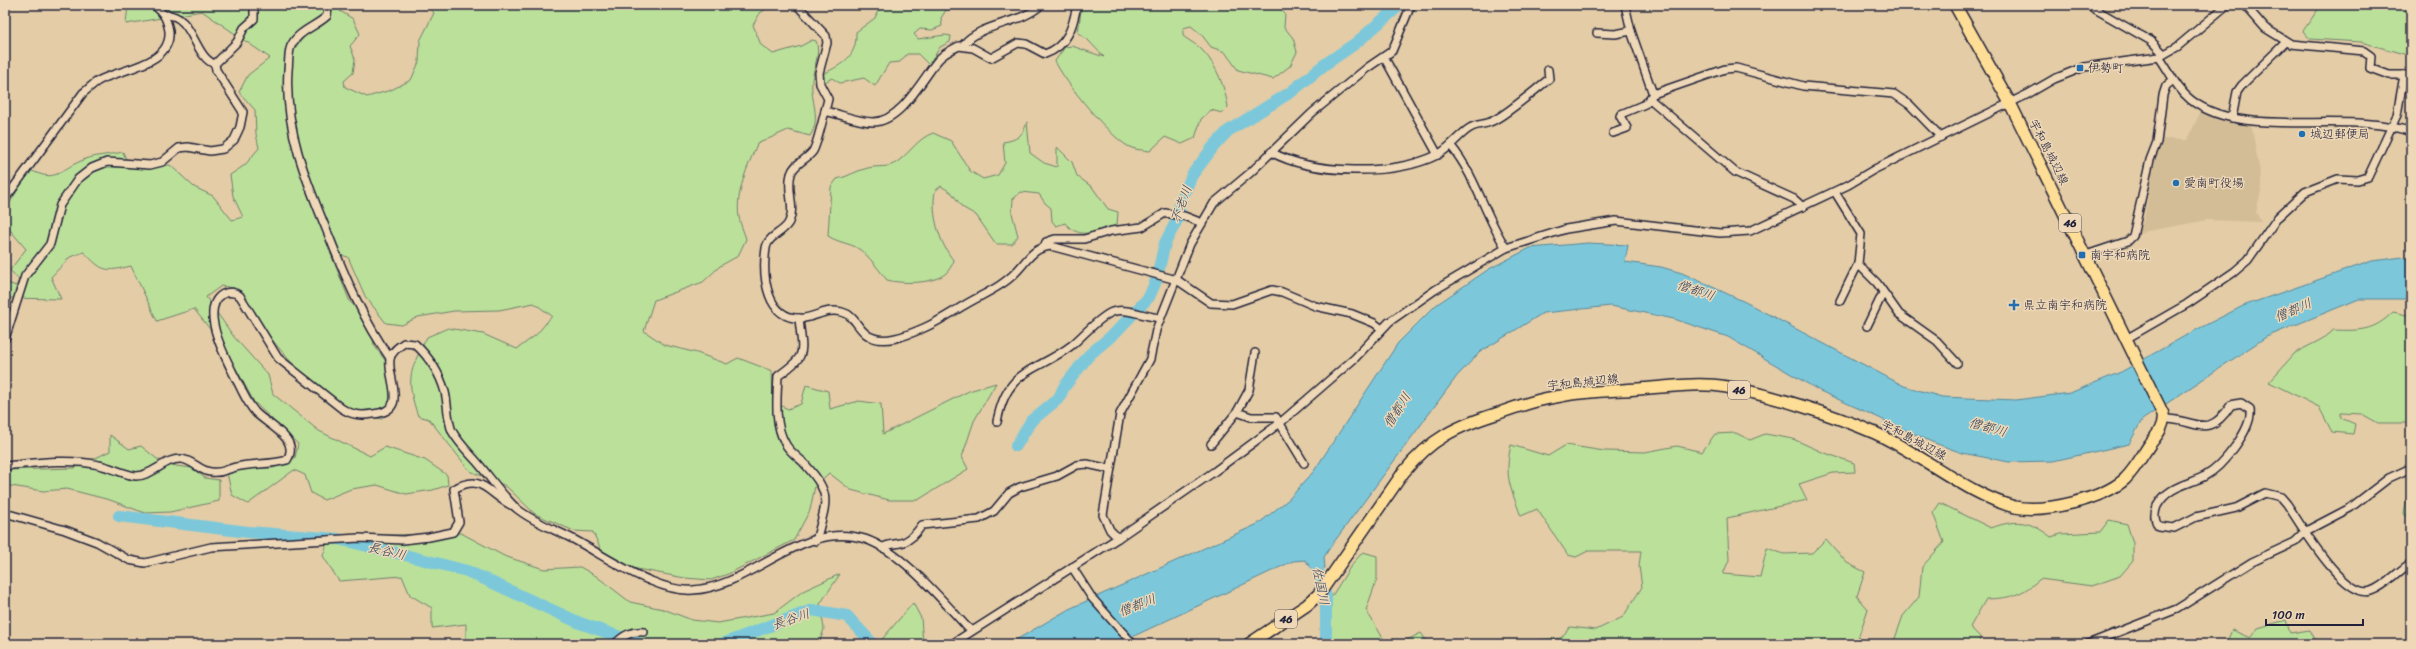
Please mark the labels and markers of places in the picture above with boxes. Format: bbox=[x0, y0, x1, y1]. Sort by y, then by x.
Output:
place label: 伊勢町 bbox=[2088, 57, 2124, 79]
marker: 伊勢町 bbox=[2075, 63, 2085, 73]
place label: 城辺郵便局 bbox=[2310, 123, 2370, 145]
marker: 城辺郵便局 bbox=[2297, 129, 2307, 139]
place label: 愛南町役場 bbox=[2184, 172, 2244, 194]
marker: 愛南町役場 bbox=[2171, 178, 2181, 188]
place label: 南宇和病院 bbox=[2090, 244, 2150, 266]
marker: 南宇和病院 bbox=[2077, 250, 2087, 260]
place label: 県立南宇和病院 bbox=[2023, 294, 2107, 316]
marker: 県立南宇和病院 bbox=[2008, 299, 2020, 311]

